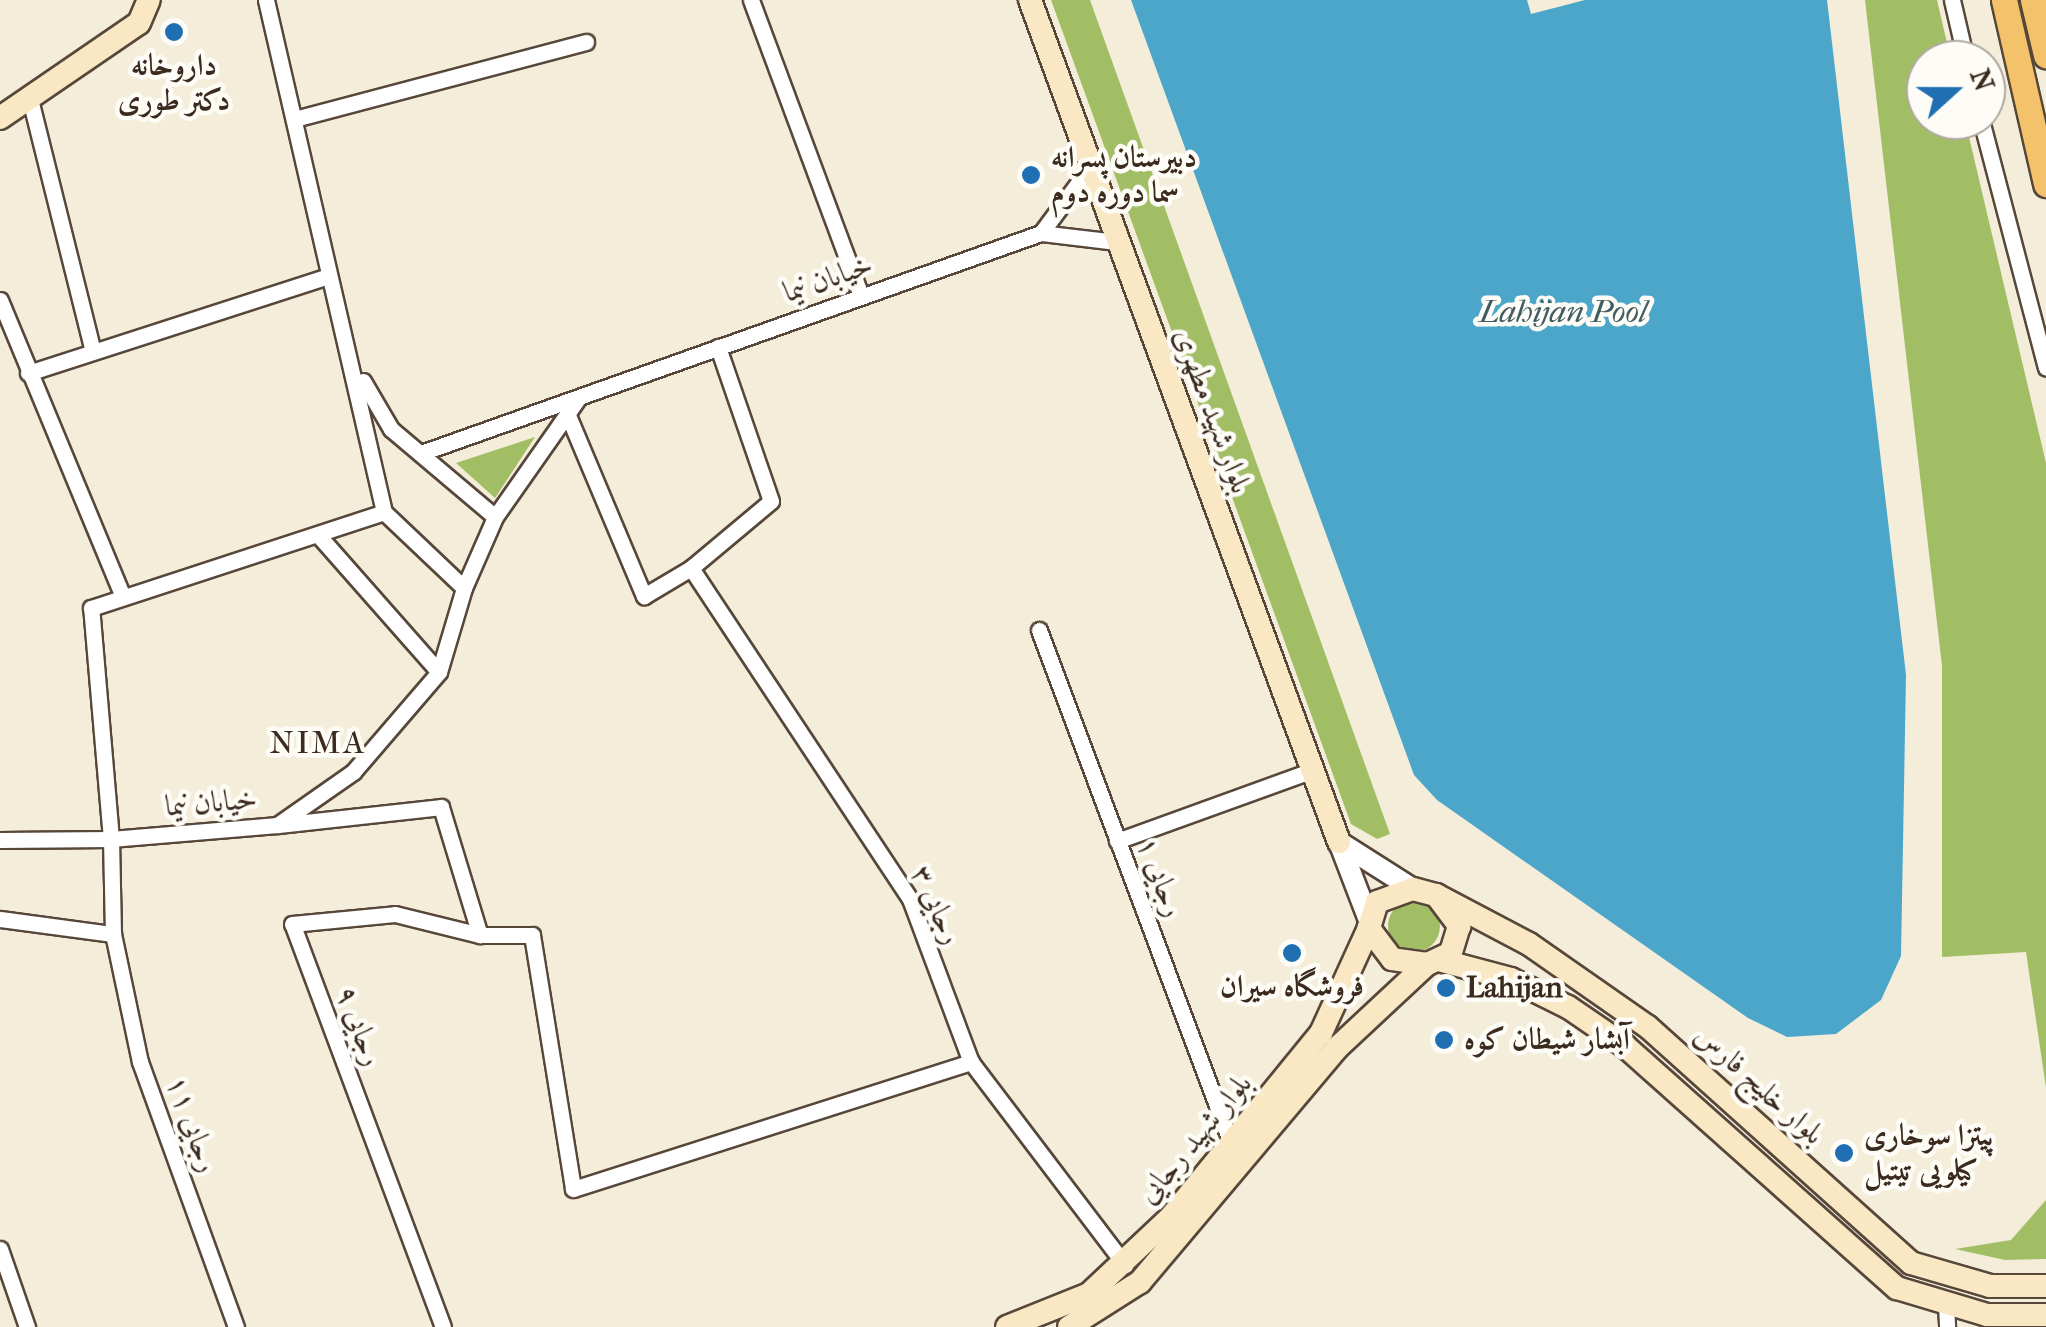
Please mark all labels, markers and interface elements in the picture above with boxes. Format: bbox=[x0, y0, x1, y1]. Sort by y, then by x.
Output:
marker: داروخانه دکتر طوری bbox=[163, 21, 185, 43]
north arrow bbox=[1906, 40, 2006, 140]
place label: داروخانه دکتر طوری bbox=[118, 48, 230, 118]
text: N bbox=[1963, 64, 2002, 96]
place label: دبیرستان پسرانه سما دوره دوم bbox=[1051, 140, 1197, 210]
marker: دبیرستان پسرانه سما دوره دوم bbox=[1020, 164, 1042, 186]
street label: خیابان نیما bbox=[778, 247, 878, 311]
water label: Lahijan Pool bbox=[1479, 293, 1647, 331]
street label: بلوار شهید مطهری bbox=[1166, 324, 1258, 498]
district label: NIMA bbox=[270, 724, 366, 762]
street label: خیابان نیما bbox=[163, 781, 259, 825]
street label: رجایی ۱ bbox=[1128, 832, 1192, 922]
street label: رجایی ۳ bbox=[902, 860, 970, 950]
marker: فروشگاه سیران bbox=[1281, 942, 1303, 964]
place label: فروشگاه سیران bbox=[1220, 969, 1364, 1005]
place label: Lahijan bbox=[1466, 970, 1563, 1006]
marker: Lahijan bbox=[1435, 977, 1457, 999]
street label: رجایی ۹ bbox=[327, 981, 391, 1071]
street label: بلوار خلیج فارس bbox=[1687, 1017, 1831, 1153]
place label: آبشار شیطان کوه bbox=[1464, 1022, 1630, 1058]
marker: آبشار شیطان کوه bbox=[1433, 1029, 1455, 1051]
street label: بلوار شهید رجایی bbox=[1130, 1067, 1260, 1211]
street label: رجایی ۱۱ bbox=[158, 1071, 226, 1177]
place label: پیتزا سوخاری کیلویی تیتیل bbox=[1864, 1118, 1995, 1188]
marker: پیتزا سوخاری کیلویی تیتیل bbox=[1833, 1142, 1855, 1164]

